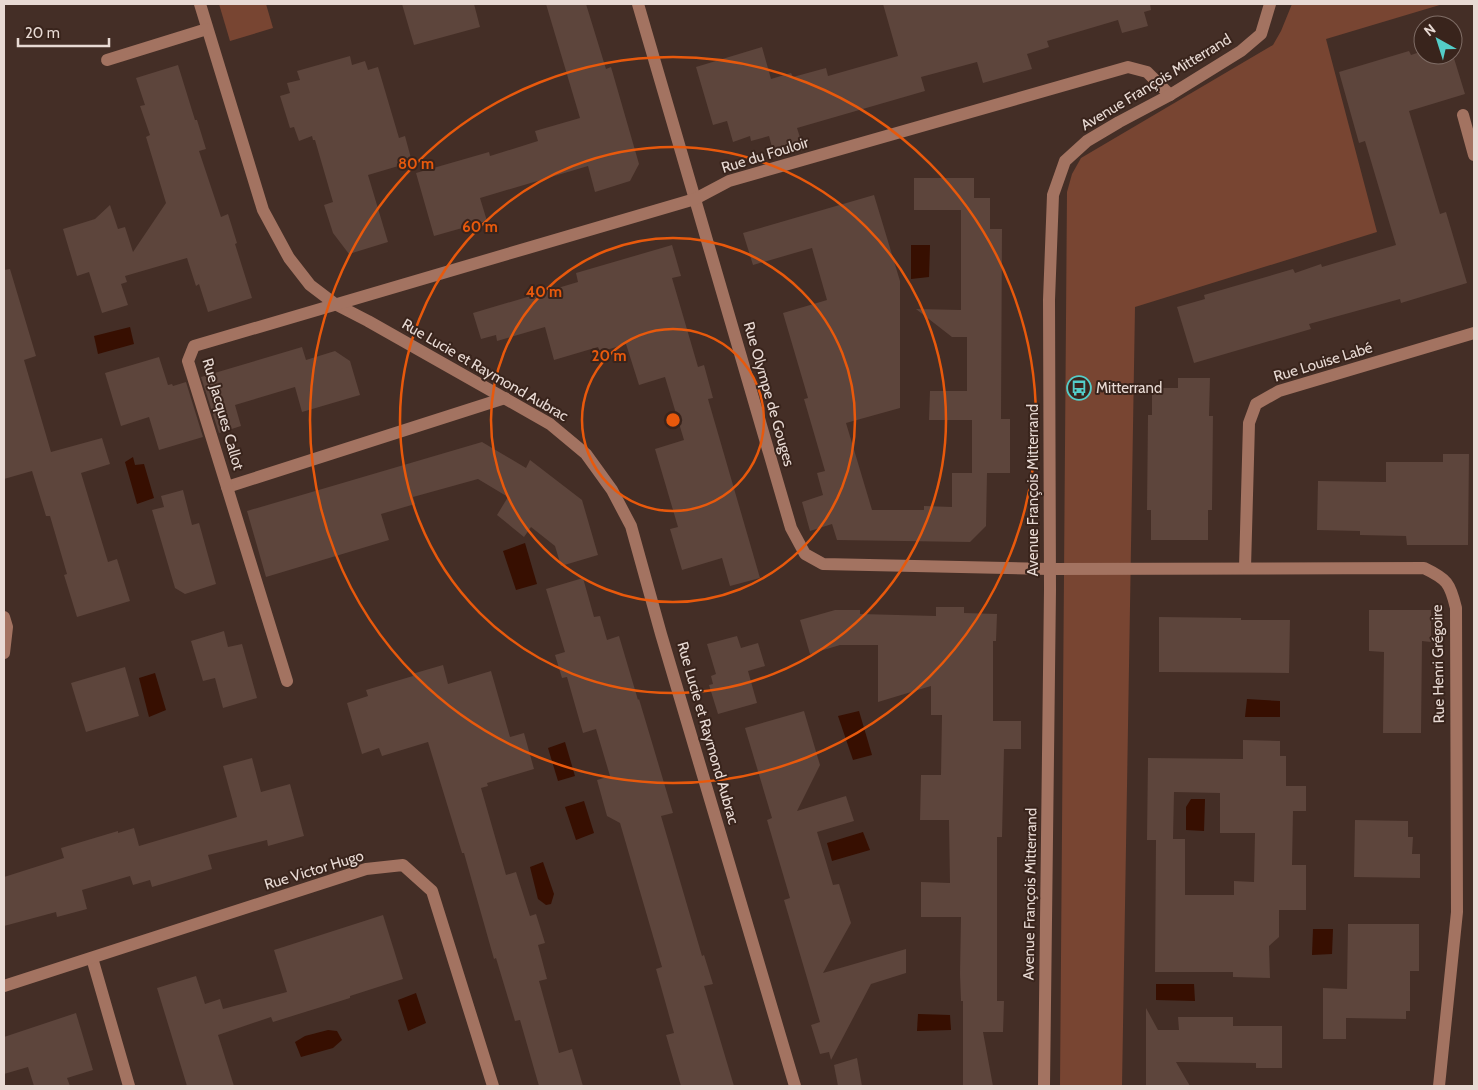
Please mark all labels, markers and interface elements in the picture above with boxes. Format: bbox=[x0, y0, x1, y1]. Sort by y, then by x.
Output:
scale bar bbox=[18, 15, 109, 47]
north arrow bbox=[1413, 15, 1463, 65]
text: N bbox=[1420, 20, 1439, 40]
text: 20 m bbox=[25, 24, 60, 42]
street label: Avenue François Mitterrand bbox=[1078, 30, 1234, 134]
street label: Rue du Fouloir bbox=[719, 133, 811, 177]
text: 80 m bbox=[398, 155, 434, 173]
text: 60 m bbox=[462, 218, 498, 236]
text: 40 m bbox=[526, 283, 562, 301]
street label: Rue Lucie et Raymond Aubrac bbox=[399, 315, 572, 425]
street label: Rue Olympe de Gouges bbox=[740, 320, 798, 468]
street label: Rue Louise Labé bbox=[1271, 338, 1375, 386]
text: 20 m bbox=[592, 347, 626, 365]
street label: Rue Jacques Callot bbox=[198, 356, 248, 472]
bus stop icon: Mitterrand bbox=[1066, 375, 1092, 401]
place label: Mitterrand bbox=[1096, 379, 1162, 397]
street label: Avenue François Mitterrand bbox=[1024, 404, 1042, 576]
centre of rings bbox=[664, 411, 682, 429]
street label: Rue Henri Grégoire bbox=[1428, 604, 1448, 724]
street label: Rue Lucie et Raymond Aubrac bbox=[673, 640, 743, 827]
street label: Avenue François Mitterrand bbox=[1019, 808, 1041, 980]
street label: Rue Victor Hugo bbox=[262, 846, 366, 894]

